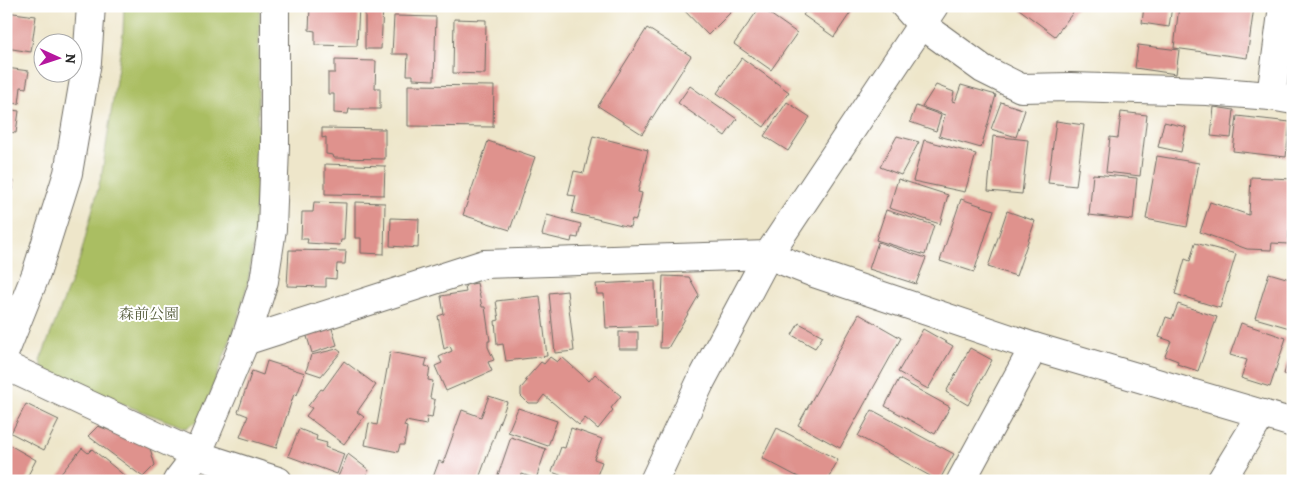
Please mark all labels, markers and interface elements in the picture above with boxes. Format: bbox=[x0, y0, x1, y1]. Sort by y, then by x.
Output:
north arrow bbox=[32, 32, 82, 82]
text: N bbox=[61, 53, 80, 64]
park label: 森前公園 bbox=[119, 304, 179, 324]

